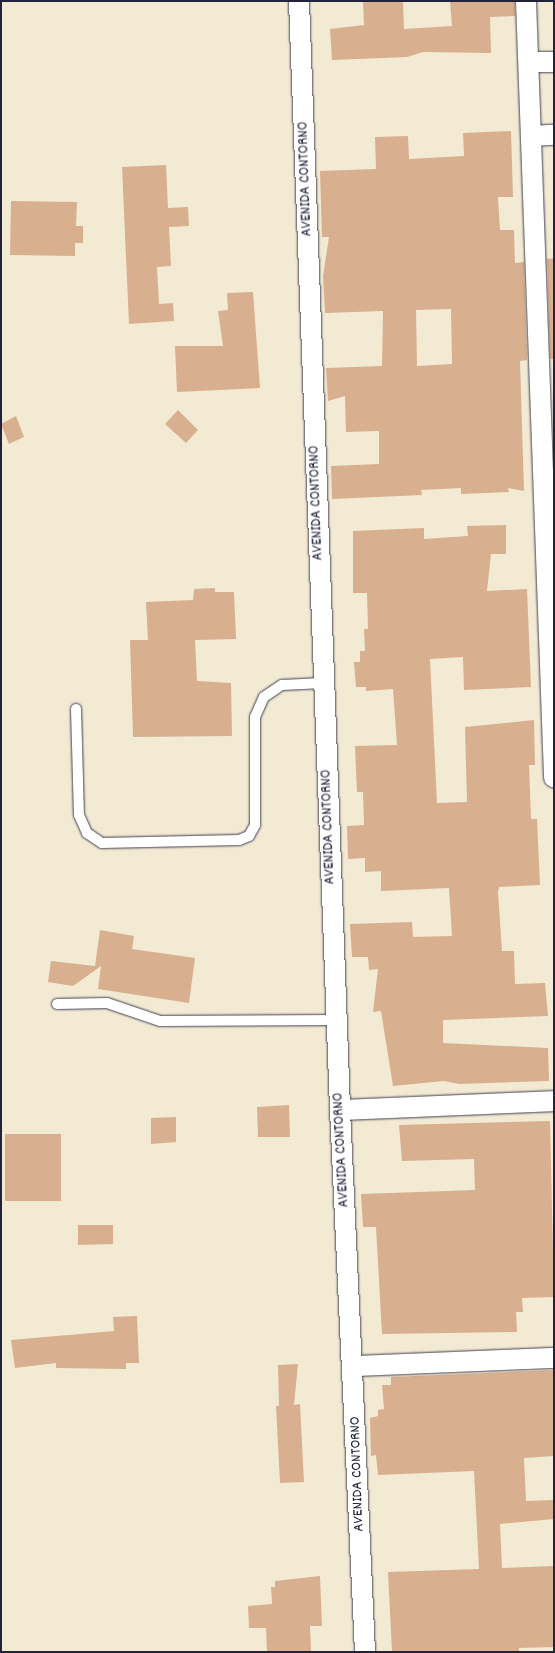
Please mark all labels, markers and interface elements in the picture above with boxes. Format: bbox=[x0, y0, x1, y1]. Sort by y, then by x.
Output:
street label: AVENIDA CONTORNO bbox=[295, 121, 317, 237]
street label: AVENIDA CONTORNO bbox=[306, 445, 328, 561]
street label: AVENIDA CONTORNO bbox=[318, 769, 340, 885]
street label: AVENIDA CONTORNO bbox=[330, 1092, 354, 1208]
street label: AVENIDA CONTORNO bbox=[347, 1416, 369, 1532]

